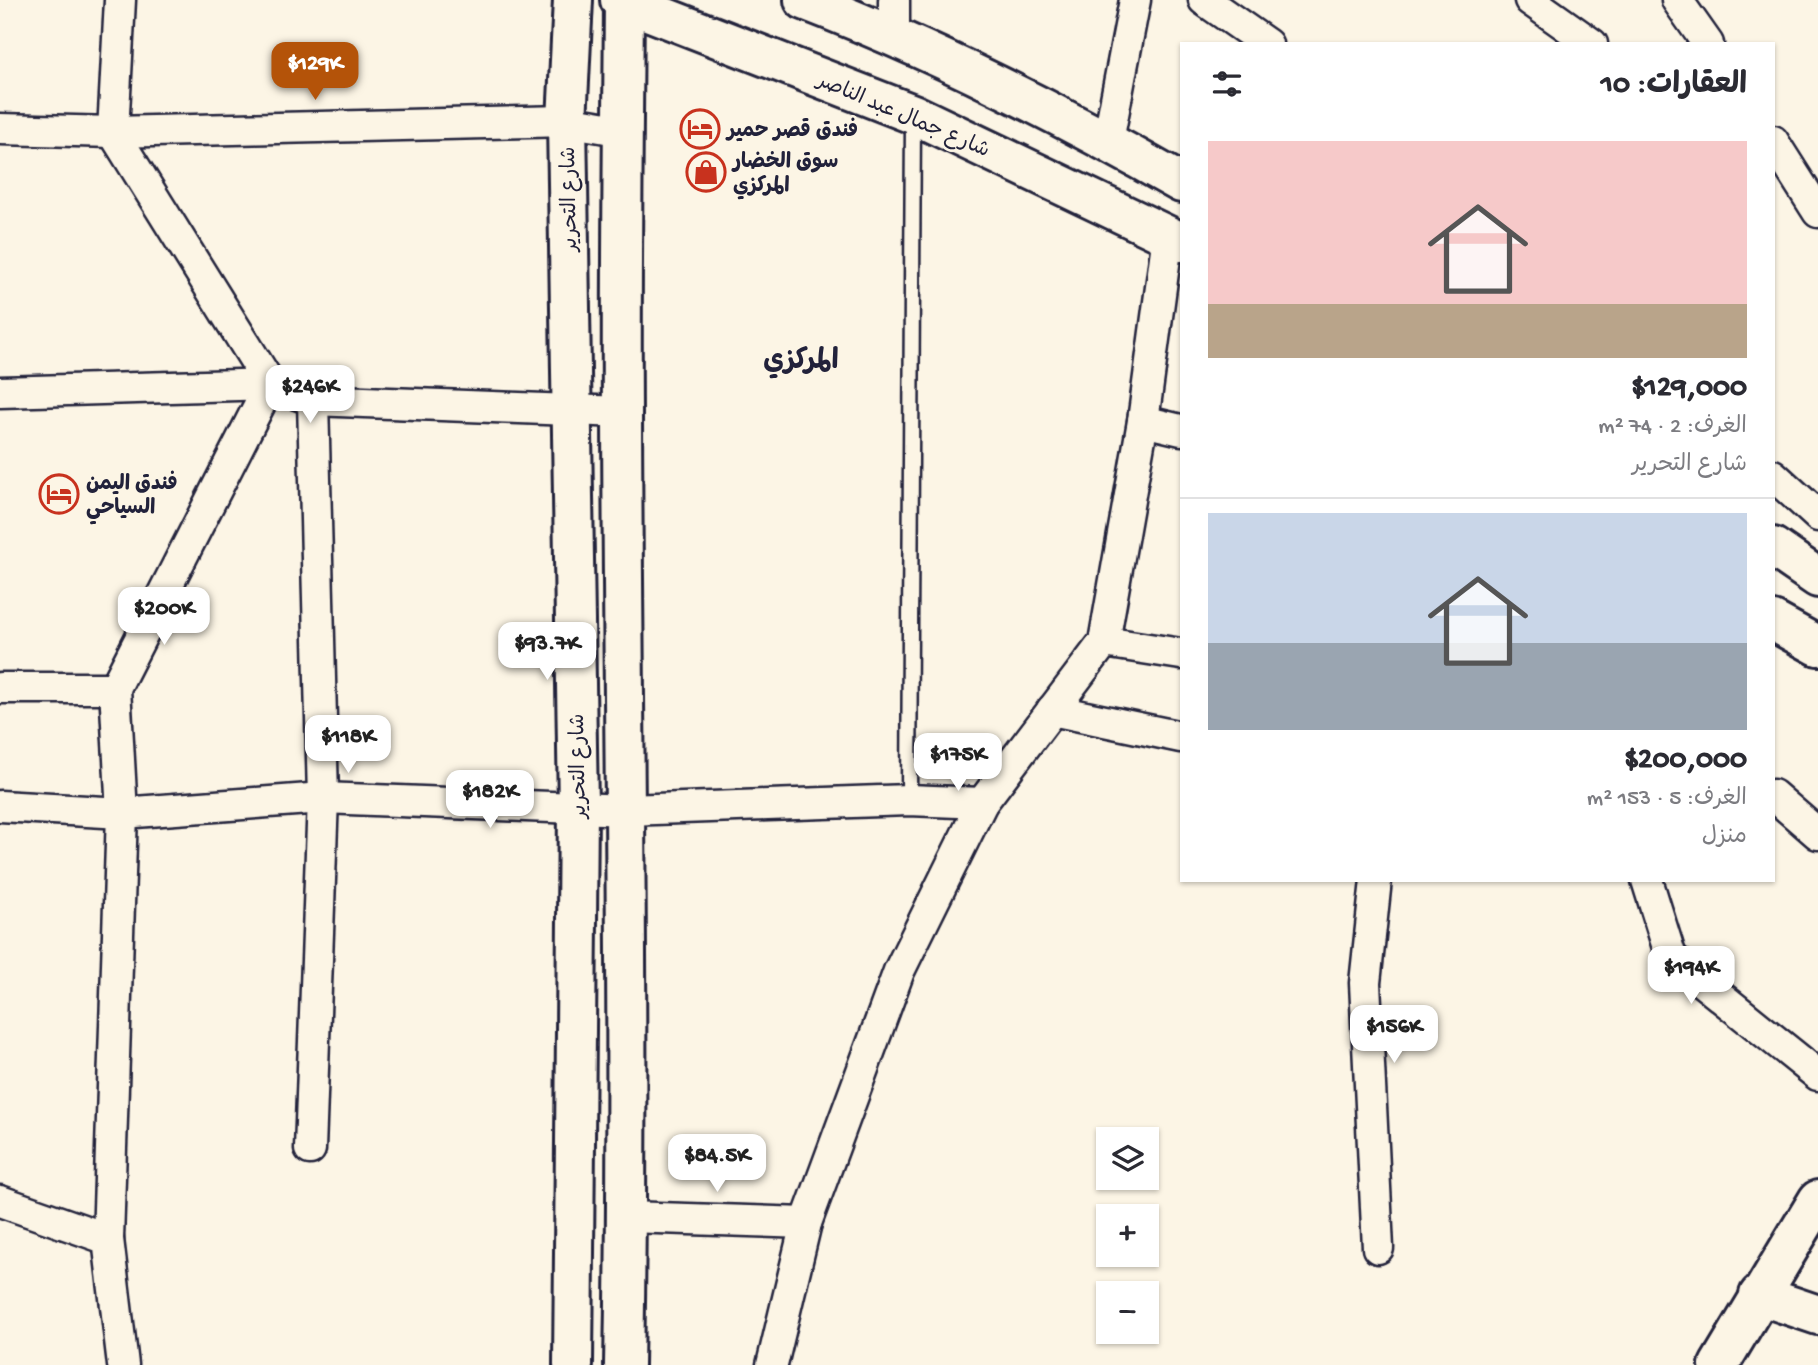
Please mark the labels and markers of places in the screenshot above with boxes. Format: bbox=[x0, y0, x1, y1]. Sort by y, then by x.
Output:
pin: $129K bbox=[266, 42, 364, 102]
hotel icon: فندق قصر حمير bbox=[679, 108, 721, 150]
place label: فندق قصر حمير bbox=[725, 117, 858, 145]
shop icon: سوق الخضار المركزي bbox=[685, 151, 727, 193]
place label: سوق الخضار المركزي bbox=[731, 151, 838, 200]
pin: $246K bbox=[261, 366, 359, 425]
place label: فندق اليمن السياحي bbox=[86, 470, 178, 525]
hotel icon: فندق اليمن السياحي bbox=[38, 473, 80, 515]
pin: $200K bbox=[115, 588, 213, 647]
pin: $93.7K bbox=[490, 622, 604, 682]
pin: $118K bbox=[299, 716, 397, 775]
pin: $175K bbox=[909, 734, 1007, 793]
pin: $182K bbox=[441, 770, 539, 830]
pin: $194K bbox=[1642, 946, 1740, 1006]
pin: $156K bbox=[1345, 1006, 1443, 1065]
pin: $84.5K bbox=[660, 1134, 774, 1194]

